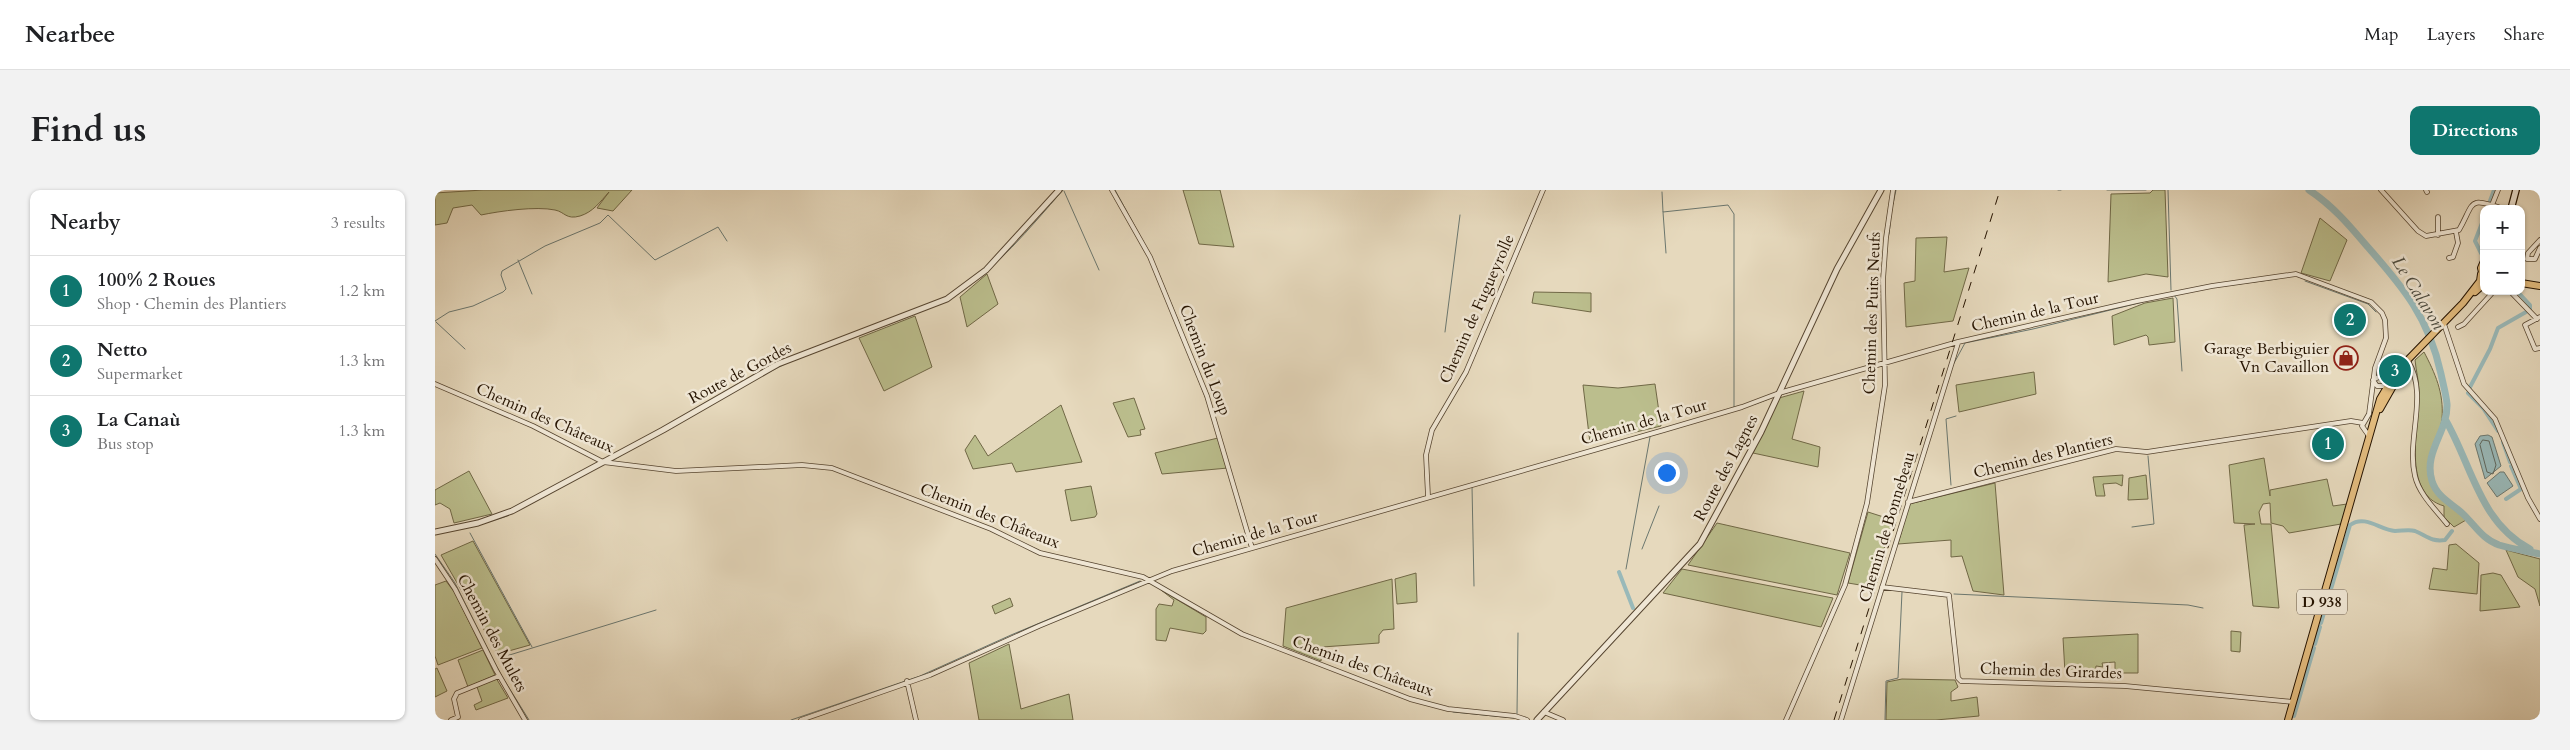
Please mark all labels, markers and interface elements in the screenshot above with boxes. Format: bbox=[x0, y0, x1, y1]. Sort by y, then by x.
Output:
text: Nearbee bbox=[25, 18, 115, 51]
text: Map bbox=[2364, 22, 2399, 47]
text: Layers bbox=[2427, 22, 2476, 47]
text: Share bbox=[2504, 22, 2545, 47]
text: Find us bbox=[30, 106, 146, 154]
button: Directions bbox=[2410, 106, 2540, 155]
map controls bbox=[2480, 205, 2525, 295]
button: + bbox=[2480, 205, 2525, 250]
text: Nearby bbox=[50, 208, 121, 237]
text: 3 results bbox=[331, 212, 385, 234]
street label: Chemin de Fugueyrolle bbox=[1434, 231, 1520, 387]
street label: Chemin des Puits Neufs bbox=[1858, 231, 1886, 395]
button: − bbox=[2480, 250, 2525, 295]
water label: Le Calavon bbox=[2386, 251, 2451, 335]
text: 100% 2 Roues bbox=[97, 267, 216, 293]
text: 1 bbox=[62, 280, 70, 302]
text: 1.2 km bbox=[338, 280, 385, 302]
street label: Chemin de la Tour bbox=[1969, 287, 2101, 337]
text: Shop · Chemin des Plantiers bbox=[97, 293, 286, 315]
street label: Chemin du Loup bbox=[1174, 301, 1236, 419]
pin: 2 bbox=[2334, 301, 2366, 339]
text: Netto bbox=[97, 337, 147, 363]
street label: Route de Gordes bbox=[685, 337, 795, 409]
place label: Garage Berbiguier Vn Cavaillon bbox=[2204, 338, 2329, 378]
shop icon: Garage Berbiguier Vn Cavaillon bbox=[2333, 345, 2359, 371]
text: 2 bbox=[62, 350, 70, 372]
text: 1.3 km bbox=[338, 350, 385, 372]
pin: 3 bbox=[2379, 352, 2411, 390]
text: Supermarket bbox=[97, 363, 183, 385]
street label: Chemin des Châteaux bbox=[472, 378, 618, 458]
street label: Chemin de la Tour bbox=[1578, 393, 1710, 450]
text: La Canaù bbox=[97, 407, 181, 433]
street label: Route des Lagnes bbox=[1689, 411, 1763, 525]
text: 3 bbox=[62, 420, 70, 442]
text: 1.3 km bbox=[338, 420, 385, 442]
pin: 1 bbox=[2312, 425, 2344, 463]
street label: Chemin des Plantiers bbox=[1971, 428, 2115, 484]
text: Bus stop bbox=[97, 433, 154, 455]
street label: Chemin de Bonnebeau bbox=[1854, 449, 1920, 605]
your location bbox=[1654, 460, 1680, 486]
street label: Chemin des Châteaux bbox=[917, 478, 1063, 554]
street label: Chemin de la Tour bbox=[1189, 505, 1321, 562]
street label: Chemin des Mulets bbox=[452, 570, 532, 696]
road number: D 938 bbox=[2297, 590, 2347, 614]
street label: Chemin des Châteaux bbox=[1289, 630, 1437, 702]
street label: Chemin des Girardes bbox=[1980, 658, 2122, 684]

